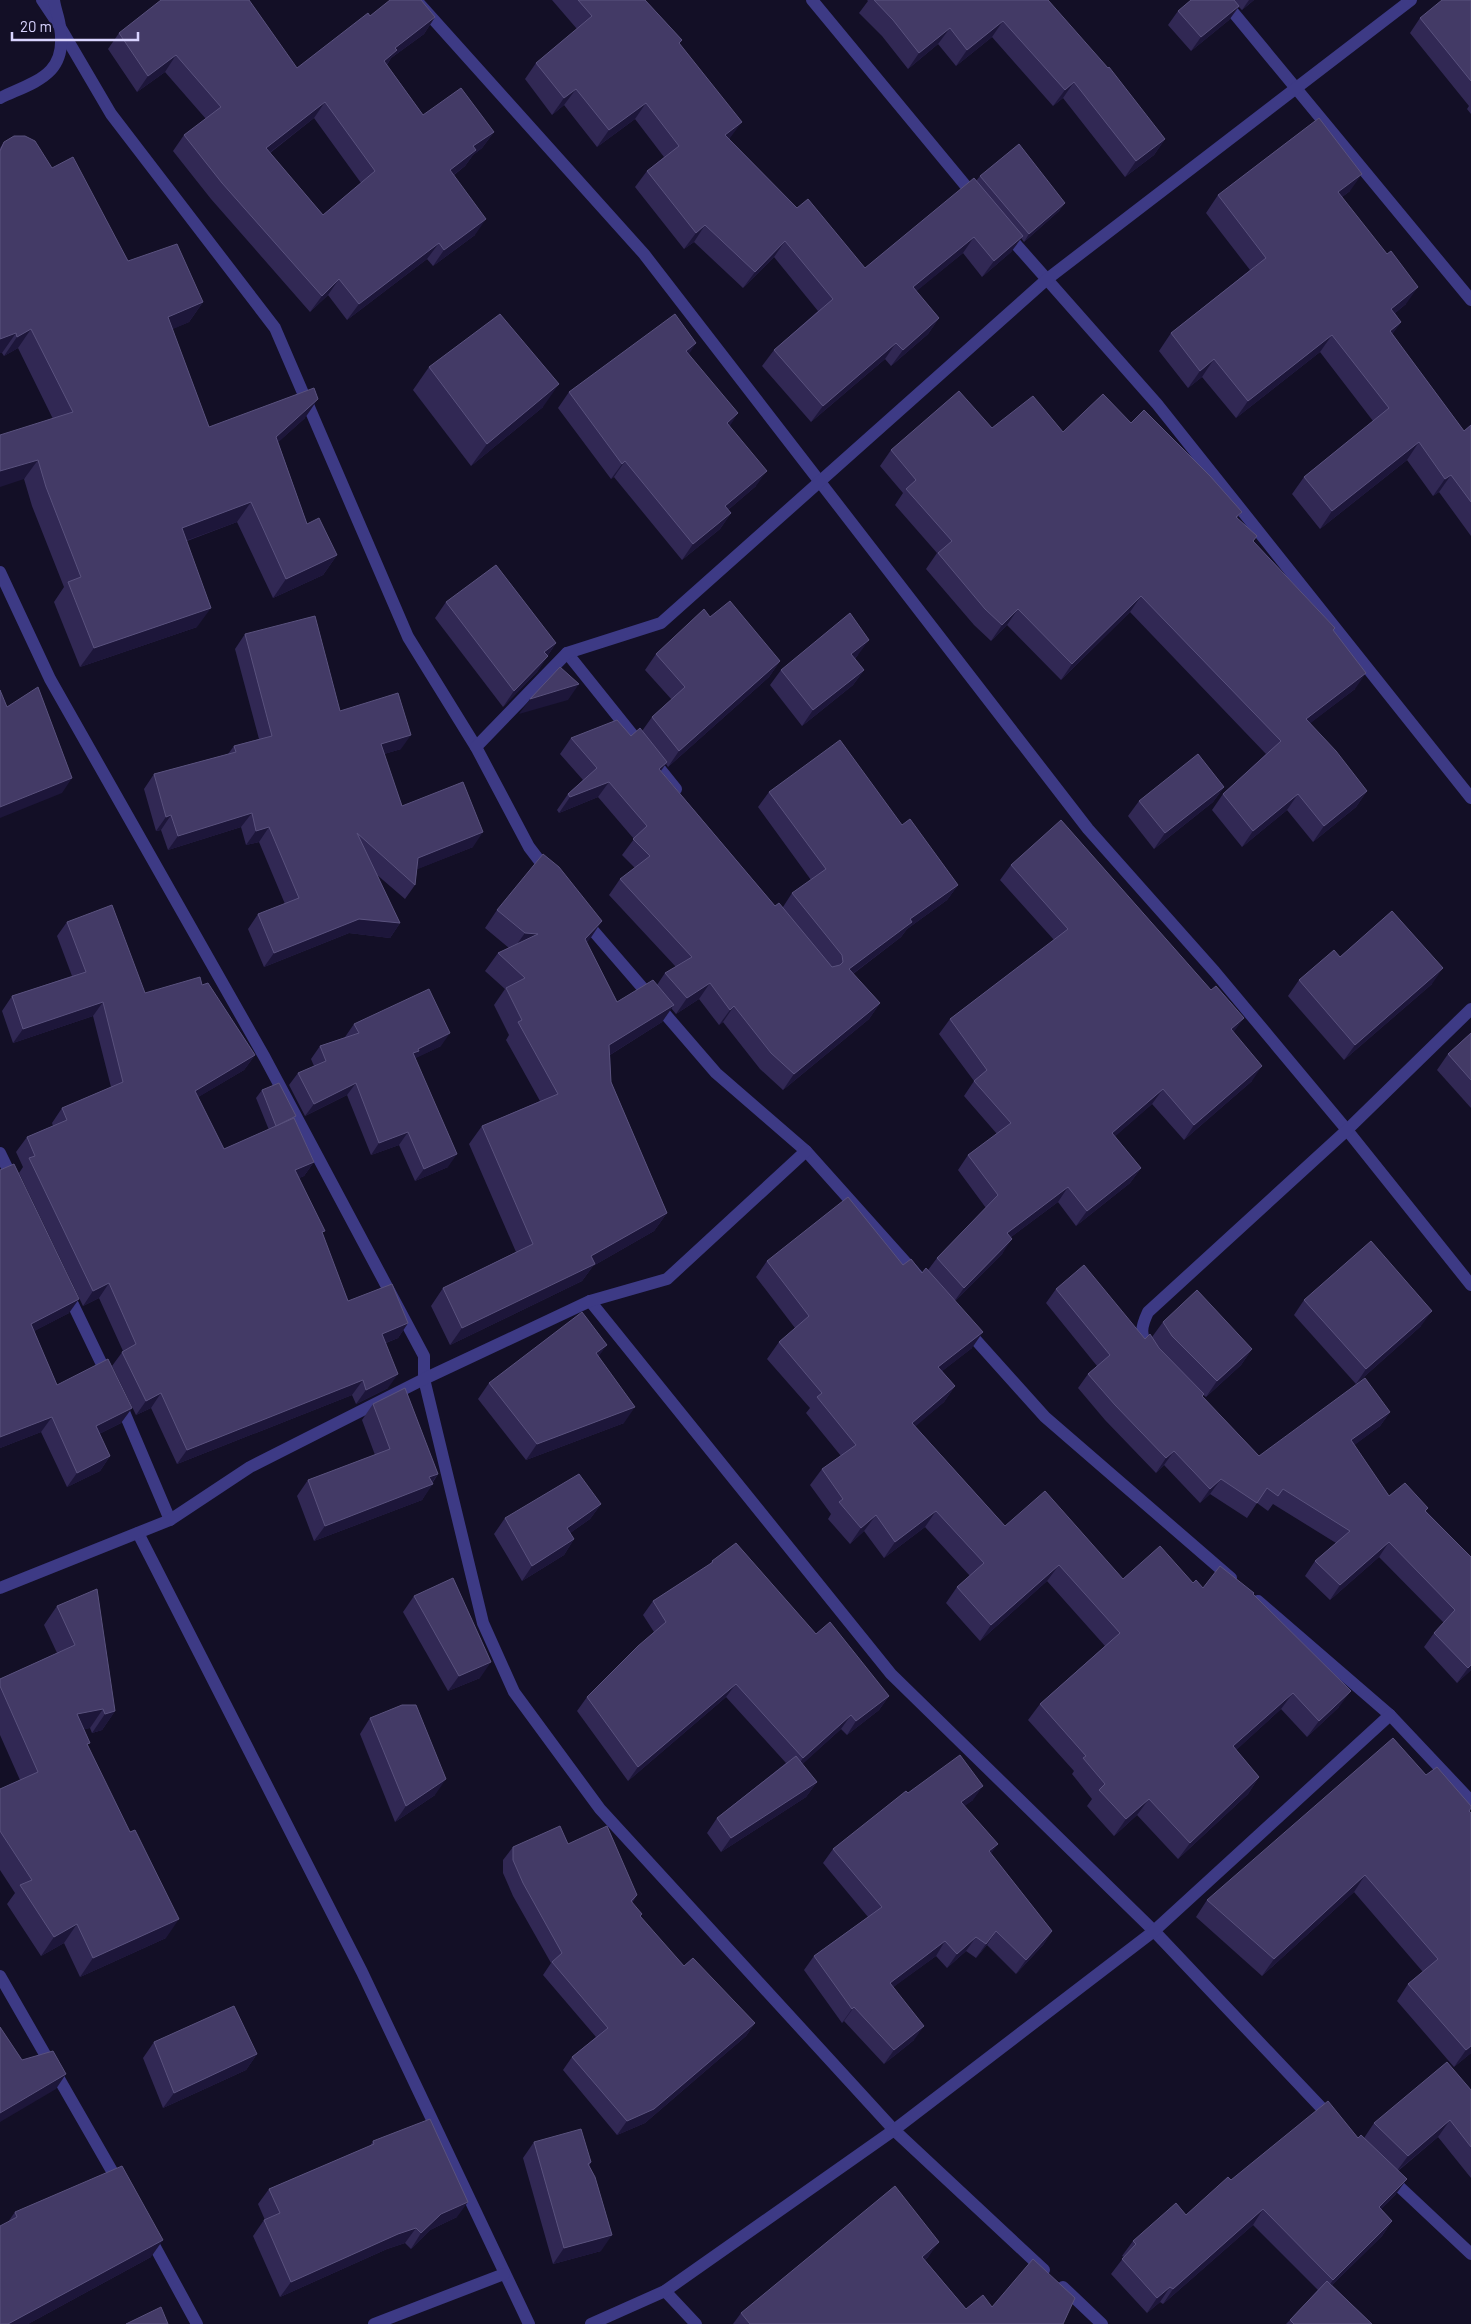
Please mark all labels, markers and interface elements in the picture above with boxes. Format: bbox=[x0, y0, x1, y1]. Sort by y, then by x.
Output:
scale bar bbox=[12, 10, 139, 42]
text: 20 m bbox=[20, 17, 52, 35]

